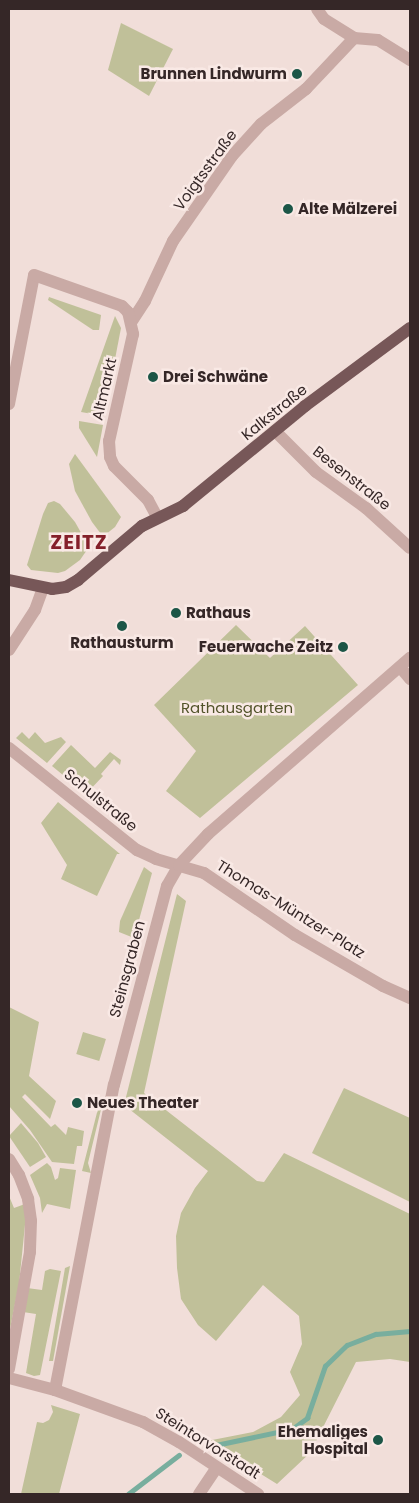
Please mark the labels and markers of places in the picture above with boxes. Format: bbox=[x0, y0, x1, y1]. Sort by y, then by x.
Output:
place label: Brunnen Lindwurm bbox=[141, 65, 287, 83]
marker: Brunnen Lindwurm bbox=[291, 68, 303, 80]
place label: Alte Mälzerei bbox=[298, 200, 397, 218]
marker: Alte Mälzerei bbox=[282, 203, 294, 215]
place label: Drei Schwäne bbox=[163, 368, 268, 386]
marker: Drei Schwäne bbox=[147, 371, 159, 383]
place label: Rathaus bbox=[186, 604, 251, 622]
marker: Rathaus bbox=[170, 607, 182, 619]
marker: Rathausturm bbox=[116, 620, 128, 632]
place label: Rathausturm bbox=[70, 634, 174, 652]
place label: Feuerwache Zeitz bbox=[199, 638, 333, 656]
marker: Feuerwache Zeitz bbox=[337, 641, 349, 653]
place label: Neues Theater bbox=[87, 1094, 199, 1112]
marker: Neues Theater bbox=[71, 1097, 83, 1109]
place label: Ehemaliges Hospital bbox=[278, 1422, 368, 1457]
marker: Ehemaliges Hospital bbox=[372, 1434, 384, 1446]

